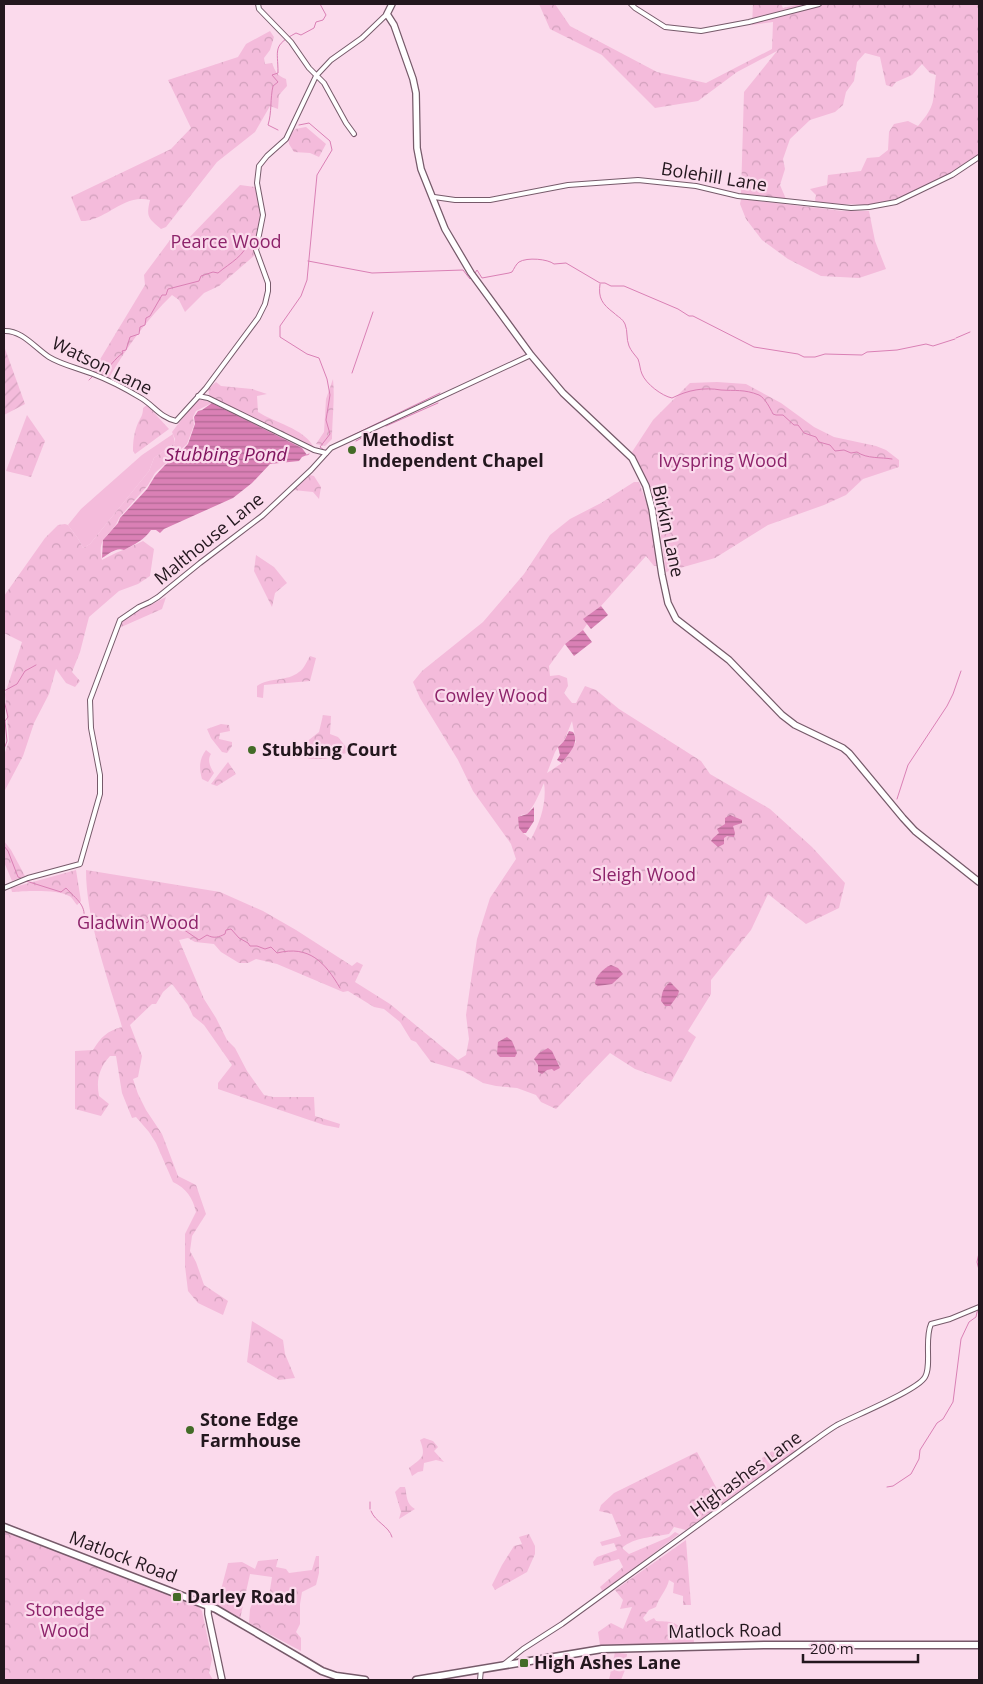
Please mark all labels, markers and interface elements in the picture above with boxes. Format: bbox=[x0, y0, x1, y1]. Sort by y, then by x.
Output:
street label: Bolehill Lane bbox=[659, 156, 769, 196]
park label: Pearce Wood bbox=[171, 229, 282, 253]
street label: Watson Lane bbox=[48, 330, 157, 400]
place label: Methodist Independent Chapel bbox=[362, 427, 544, 472]
water label: Stubbing Pond bbox=[165, 441, 288, 467]
marker: Methodist Independent Chapel bbox=[346, 444, 358, 456]
park label: Ivyspring Wood bbox=[658, 448, 788, 472]
street label: Birkin Lane bbox=[647, 482, 690, 579]
street label: Malthouse Lane bbox=[149, 487, 268, 590]
park label: Cowley Wood bbox=[434, 683, 548, 707]
place label: Stubbing Court bbox=[262, 737, 397, 761]
marker: Stubbing Court bbox=[246, 744, 258, 756]
park label: Sleigh Wood bbox=[592, 862, 696, 886]
park label: Gladwin Wood bbox=[77, 910, 199, 934]
place label: Stone Edge Farmhouse bbox=[200, 1407, 301, 1452]
marker: Stone Edge Farmhouse bbox=[184, 1424, 196, 1436]
street label: Highashes Lane bbox=[685, 1425, 806, 1522]
street label: Matlock Road bbox=[66, 1524, 181, 1588]
place label: Darley Road bbox=[187, 1584, 296, 1608]
marker: Darley Road bbox=[171, 1591, 183, 1603]
park label: Stonedge Wood bbox=[25, 1597, 105, 1642]
street label: Matlock Road bbox=[668, 1617, 782, 1643]
scale bar bbox=[803, 1632, 918, 1664]
text: 200 m bbox=[810, 1638, 854, 1658]
place label: High Ashes Lane bbox=[534, 1650, 681, 1674]
marker: High Ashes Lane bbox=[518, 1657, 530, 1669]

